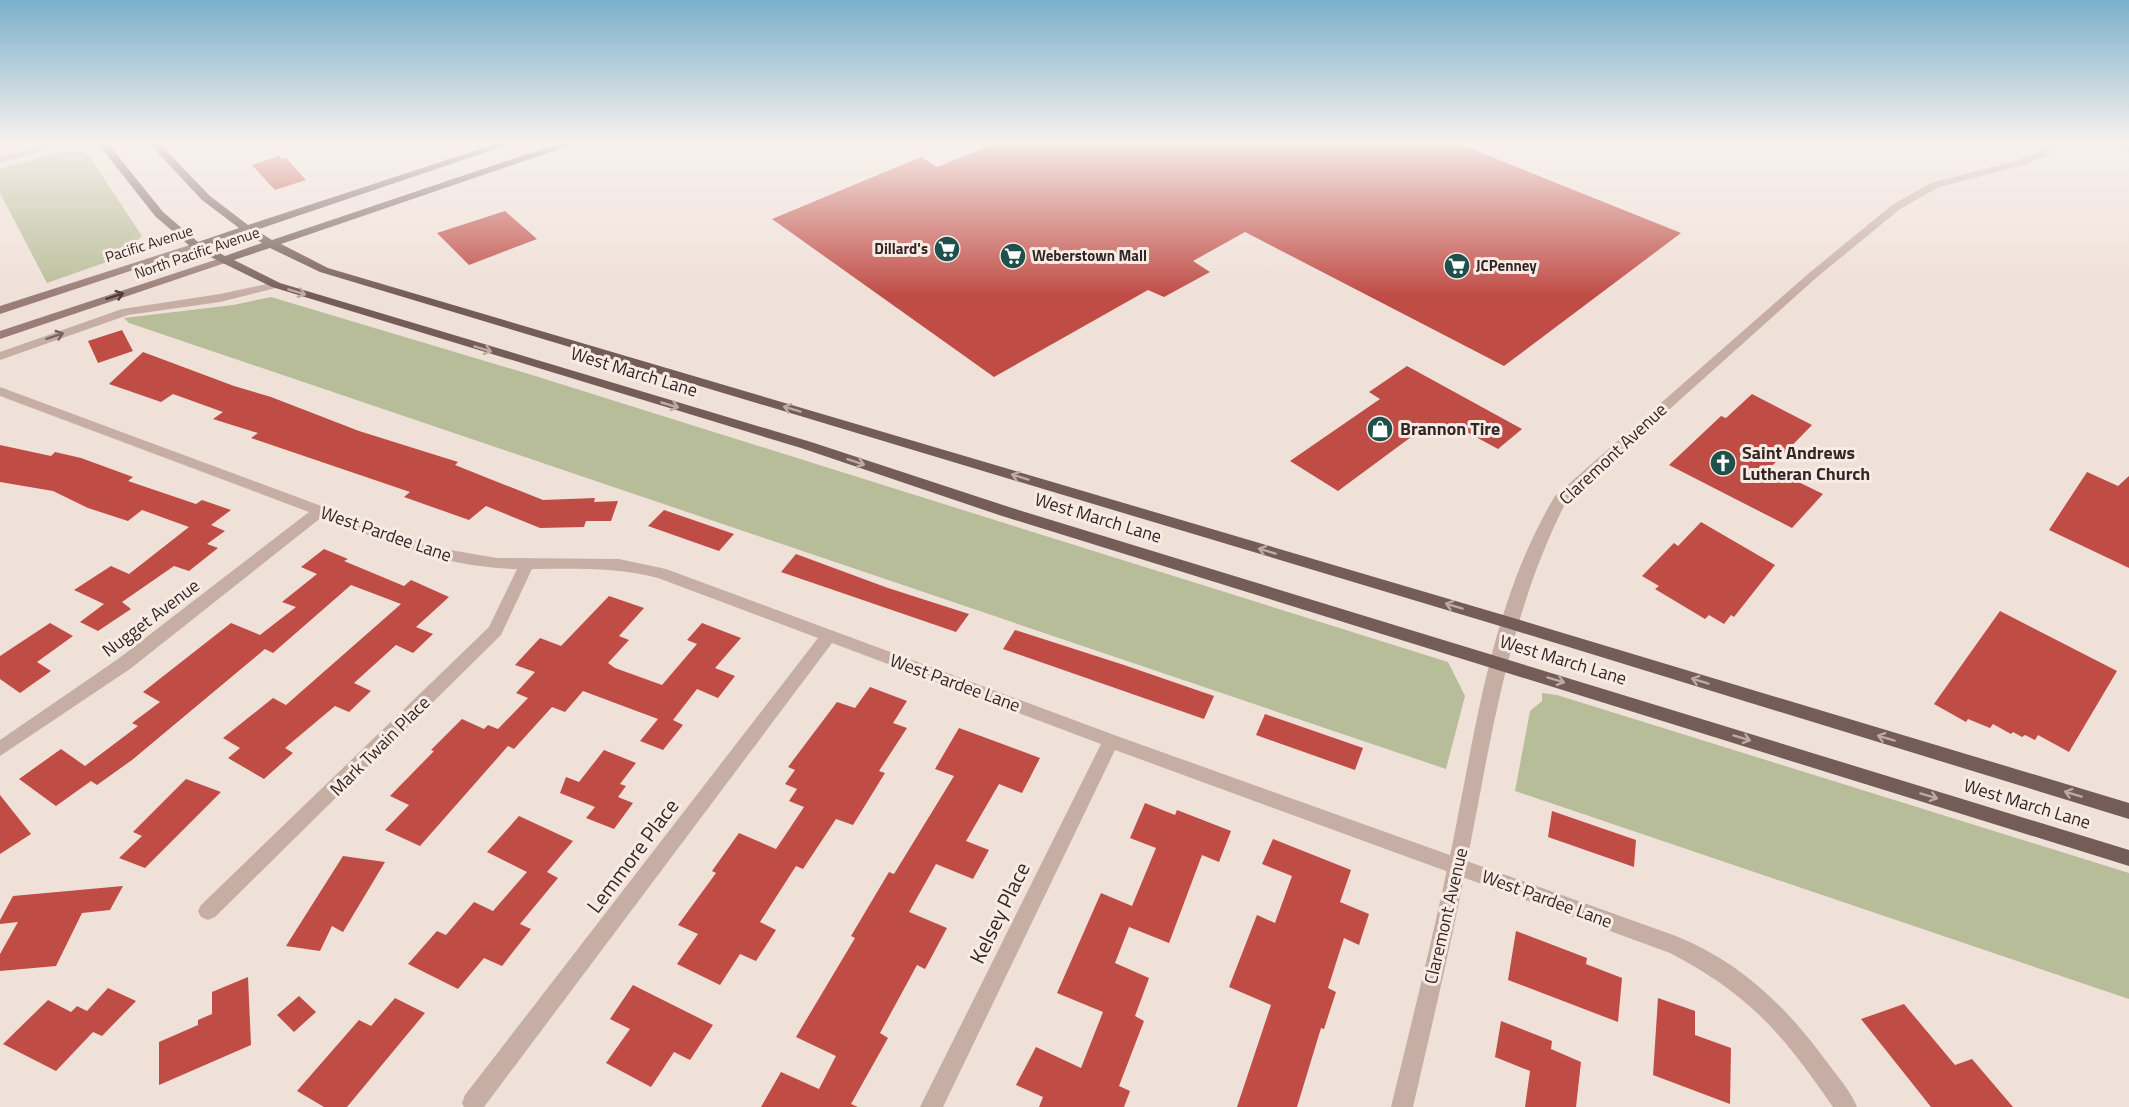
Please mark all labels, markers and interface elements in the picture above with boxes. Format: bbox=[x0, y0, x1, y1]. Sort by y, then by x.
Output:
street label: Pacific Avenue bbox=[102, 219, 196, 269]
street label: North Pacific Avenue bbox=[131, 220, 262, 285]
supermarket icon: Dillard's bbox=[932, 234, 962, 264]
place label: Dillard's bbox=[874, 237, 928, 260]
supermarket icon: Weberstown Mall bbox=[998, 241, 1028, 271]
place label: Weberstown Mall bbox=[1032, 244, 1147, 267]
supermarket icon: JCPenney bbox=[1442, 251, 1472, 281]
place label: JCPenney bbox=[1476, 254, 1537, 277]
one-way arrow bbox=[287, 287, 306, 298]
one-way arrow bbox=[105, 290, 124, 301]
one-way arrow bbox=[45, 330, 64, 341]
street label: West March Lane bbox=[567, 339, 701, 404]
one-way arrow bbox=[473, 344, 492, 355]
street label: Claremont Avenue bbox=[1553, 396, 1673, 511]
one-way arrow bbox=[660, 400, 679, 411]
one-way arrow bbox=[783, 403, 802, 414]
shop icon: Brannon Tire bbox=[1365, 414, 1395, 444]
place label: Brannon Tire bbox=[1400, 415, 1500, 442]
place label: Saint Andrews Lutheran Church bbox=[1742, 439, 1870, 487]
church icon: Saint Andrews Lutheran Church bbox=[1708, 448, 1738, 478]
one-way arrow bbox=[846, 457, 865, 468]
one-way arrow bbox=[1011, 471, 1030, 482]
street label: West March Lane bbox=[1031, 485, 1165, 550]
street label: West Pardee Lane bbox=[317, 498, 455, 569]
one-way arrow bbox=[1258, 545, 1277, 556]
street label: Nugget Avenue bbox=[96, 572, 205, 663]
one-way arrow bbox=[1445, 600, 1464, 611]
street label: West March Lane bbox=[1496, 627, 1630, 692]
street label: West Pardee Lane bbox=[886, 646, 1024, 719]
one-way arrow bbox=[1546, 675, 1565, 686]
one-way arrow bbox=[1691, 675, 1710, 686]
street label: Mark Twain Place bbox=[323, 689, 436, 802]
one-way arrow bbox=[1877, 732, 1896, 743]
one-way arrow bbox=[1732, 733, 1751, 744]
street label: West March Lane bbox=[1960, 771, 2094, 836]
one-way arrow bbox=[2064, 788, 2083, 799]
street label: Lemmore Place bbox=[578, 791, 686, 920]
one-way arrow bbox=[1919, 791, 1938, 802]
street label: Claremont Avenue bbox=[1417, 845, 1474, 987]
street label: Kelsey Place bbox=[961, 856, 1037, 969]
street label: West Pardee Lane bbox=[1478, 862, 1616, 935]

